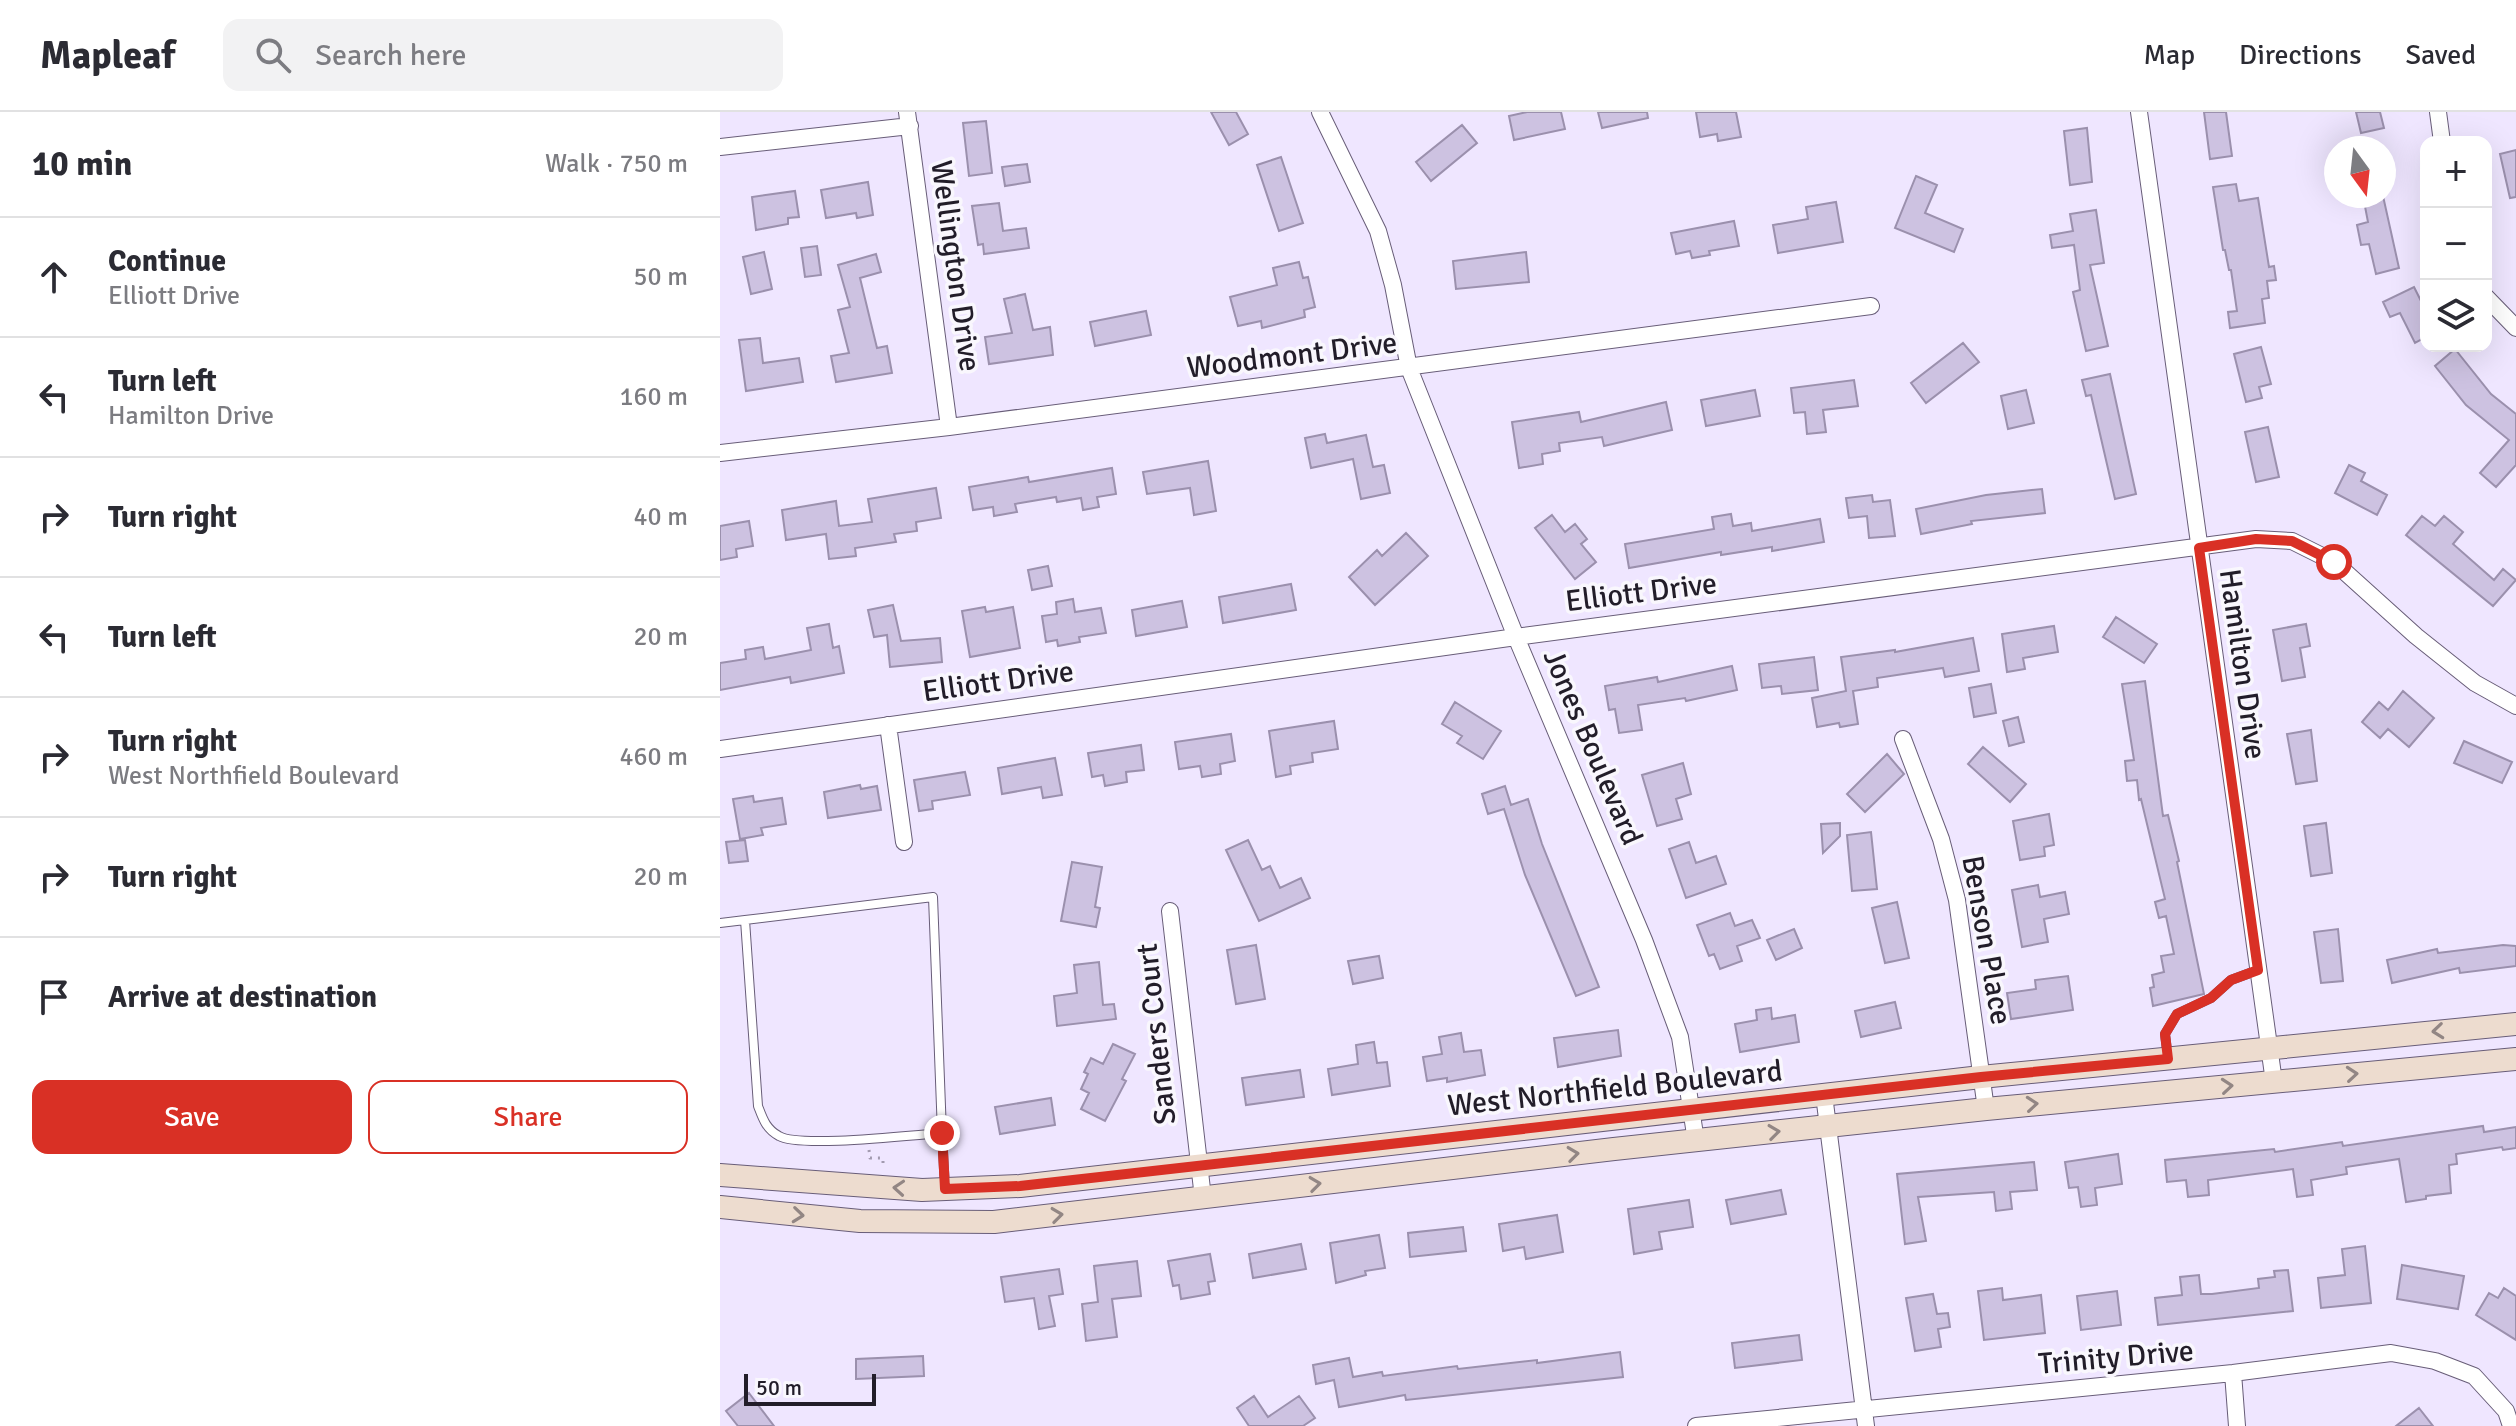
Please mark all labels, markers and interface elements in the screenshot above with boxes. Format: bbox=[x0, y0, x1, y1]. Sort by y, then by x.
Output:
search box bbox=[223, 19, 783, 91]
text: Mapleaf bbox=[40, 32, 175, 79]
icon: search bbox=[251, 33, 295, 77]
text: Search here bbox=[315, 37, 467, 74]
text: Map bbox=[2143, 38, 2195, 72]
text: Directions bbox=[2239, 38, 2361, 72]
text: Saved bbox=[2405, 38, 2476, 72]
north arrow bbox=[2324, 136, 2396, 208]
map controls bbox=[2420, 136, 2492, 352]
button: + bbox=[2420, 136, 2492, 208]
text: 10 min bbox=[32, 143, 132, 185]
text: Walk · 750 m bbox=[545, 148, 688, 180]
street label: Wellington Drive bbox=[922, 158, 989, 374]
button: − bbox=[2420, 208, 2492, 280]
text: Continue bbox=[108, 243, 226, 280]
icon: ahead bbox=[32, 255, 76, 299]
text: 50 m bbox=[633, 261, 688, 293]
text: Elliott Drive bbox=[108, 280, 240, 312]
button: layers bbox=[2420, 280, 2492, 352]
street label: Woodmont Drive bbox=[1185, 324, 1399, 387]
text: Turn left bbox=[108, 363, 217, 400]
icon: left bbox=[32, 375, 76, 419]
text: 160 m bbox=[619, 381, 688, 413]
text: Hamilton Drive bbox=[108, 400, 274, 432]
icon: right bbox=[32, 495, 76, 539]
text: Turn right bbox=[108, 499, 237, 536]
text: 40 m bbox=[633, 501, 688, 533]
route start bbox=[2316, 544, 2352, 580]
street label: Elliott Drive bbox=[1563, 565, 1719, 620]
street label: Hamilton Drive bbox=[2211, 567, 2274, 762]
icon: left bbox=[32, 615, 76, 659]
text: Turn left bbox=[108, 619, 217, 656]
text: 20 m bbox=[633, 621, 688, 653]
street label: Jones Boulevard bbox=[1535, 644, 1650, 851]
street label: Elliott Drive bbox=[920, 653, 1076, 710]
text: Turn right bbox=[108, 723, 237, 760]
icon: right bbox=[32, 735, 76, 779]
text: 460 m bbox=[619, 741, 688, 773]
text: West Northfield Boulevard bbox=[108, 760, 400, 792]
street label: Benson Place bbox=[1953, 853, 2020, 1028]
icon: right bbox=[32, 855, 76, 899]
text: Turn right bbox=[108, 859, 237, 896]
text: 20 m bbox=[633, 861, 688, 893]
street label: Sanders Court bbox=[1129, 942, 1184, 1126]
icon: arrive bbox=[32, 975, 76, 1019]
text: Arrive at destination bbox=[108, 979, 377, 1016]
one-way arrow bbox=[2431, 1023, 2444, 1040]
street label: West Northfield Boulevard bbox=[1446, 1053, 1784, 1124]
one-way arrow bbox=[2346, 1066, 2359, 1083]
one-way arrow bbox=[2221, 1078, 2234, 1095]
button: Save bbox=[32, 1080, 352, 1154]
button: Share bbox=[368, 1080, 688, 1154]
one-way arrow bbox=[2026, 1096, 2039, 1113]
route end bbox=[924, 1115, 960, 1151]
one-way arrow bbox=[1768, 1124, 1781, 1141]
one-way arrow bbox=[1566, 1146, 1580, 1163]
one-way arrow bbox=[1309, 1176, 1322, 1193]
one-way arrow bbox=[892, 1180, 905, 1197]
one-way arrow bbox=[792, 1206, 805, 1223]
one-way arrow bbox=[1051, 1206, 1064, 1223]
street label: Trinity Drive bbox=[2037, 1332, 2195, 1383]
scale bar bbox=[744, 1370, 876, 1406]
text: 50 m bbox=[756, 1374, 802, 1401]

